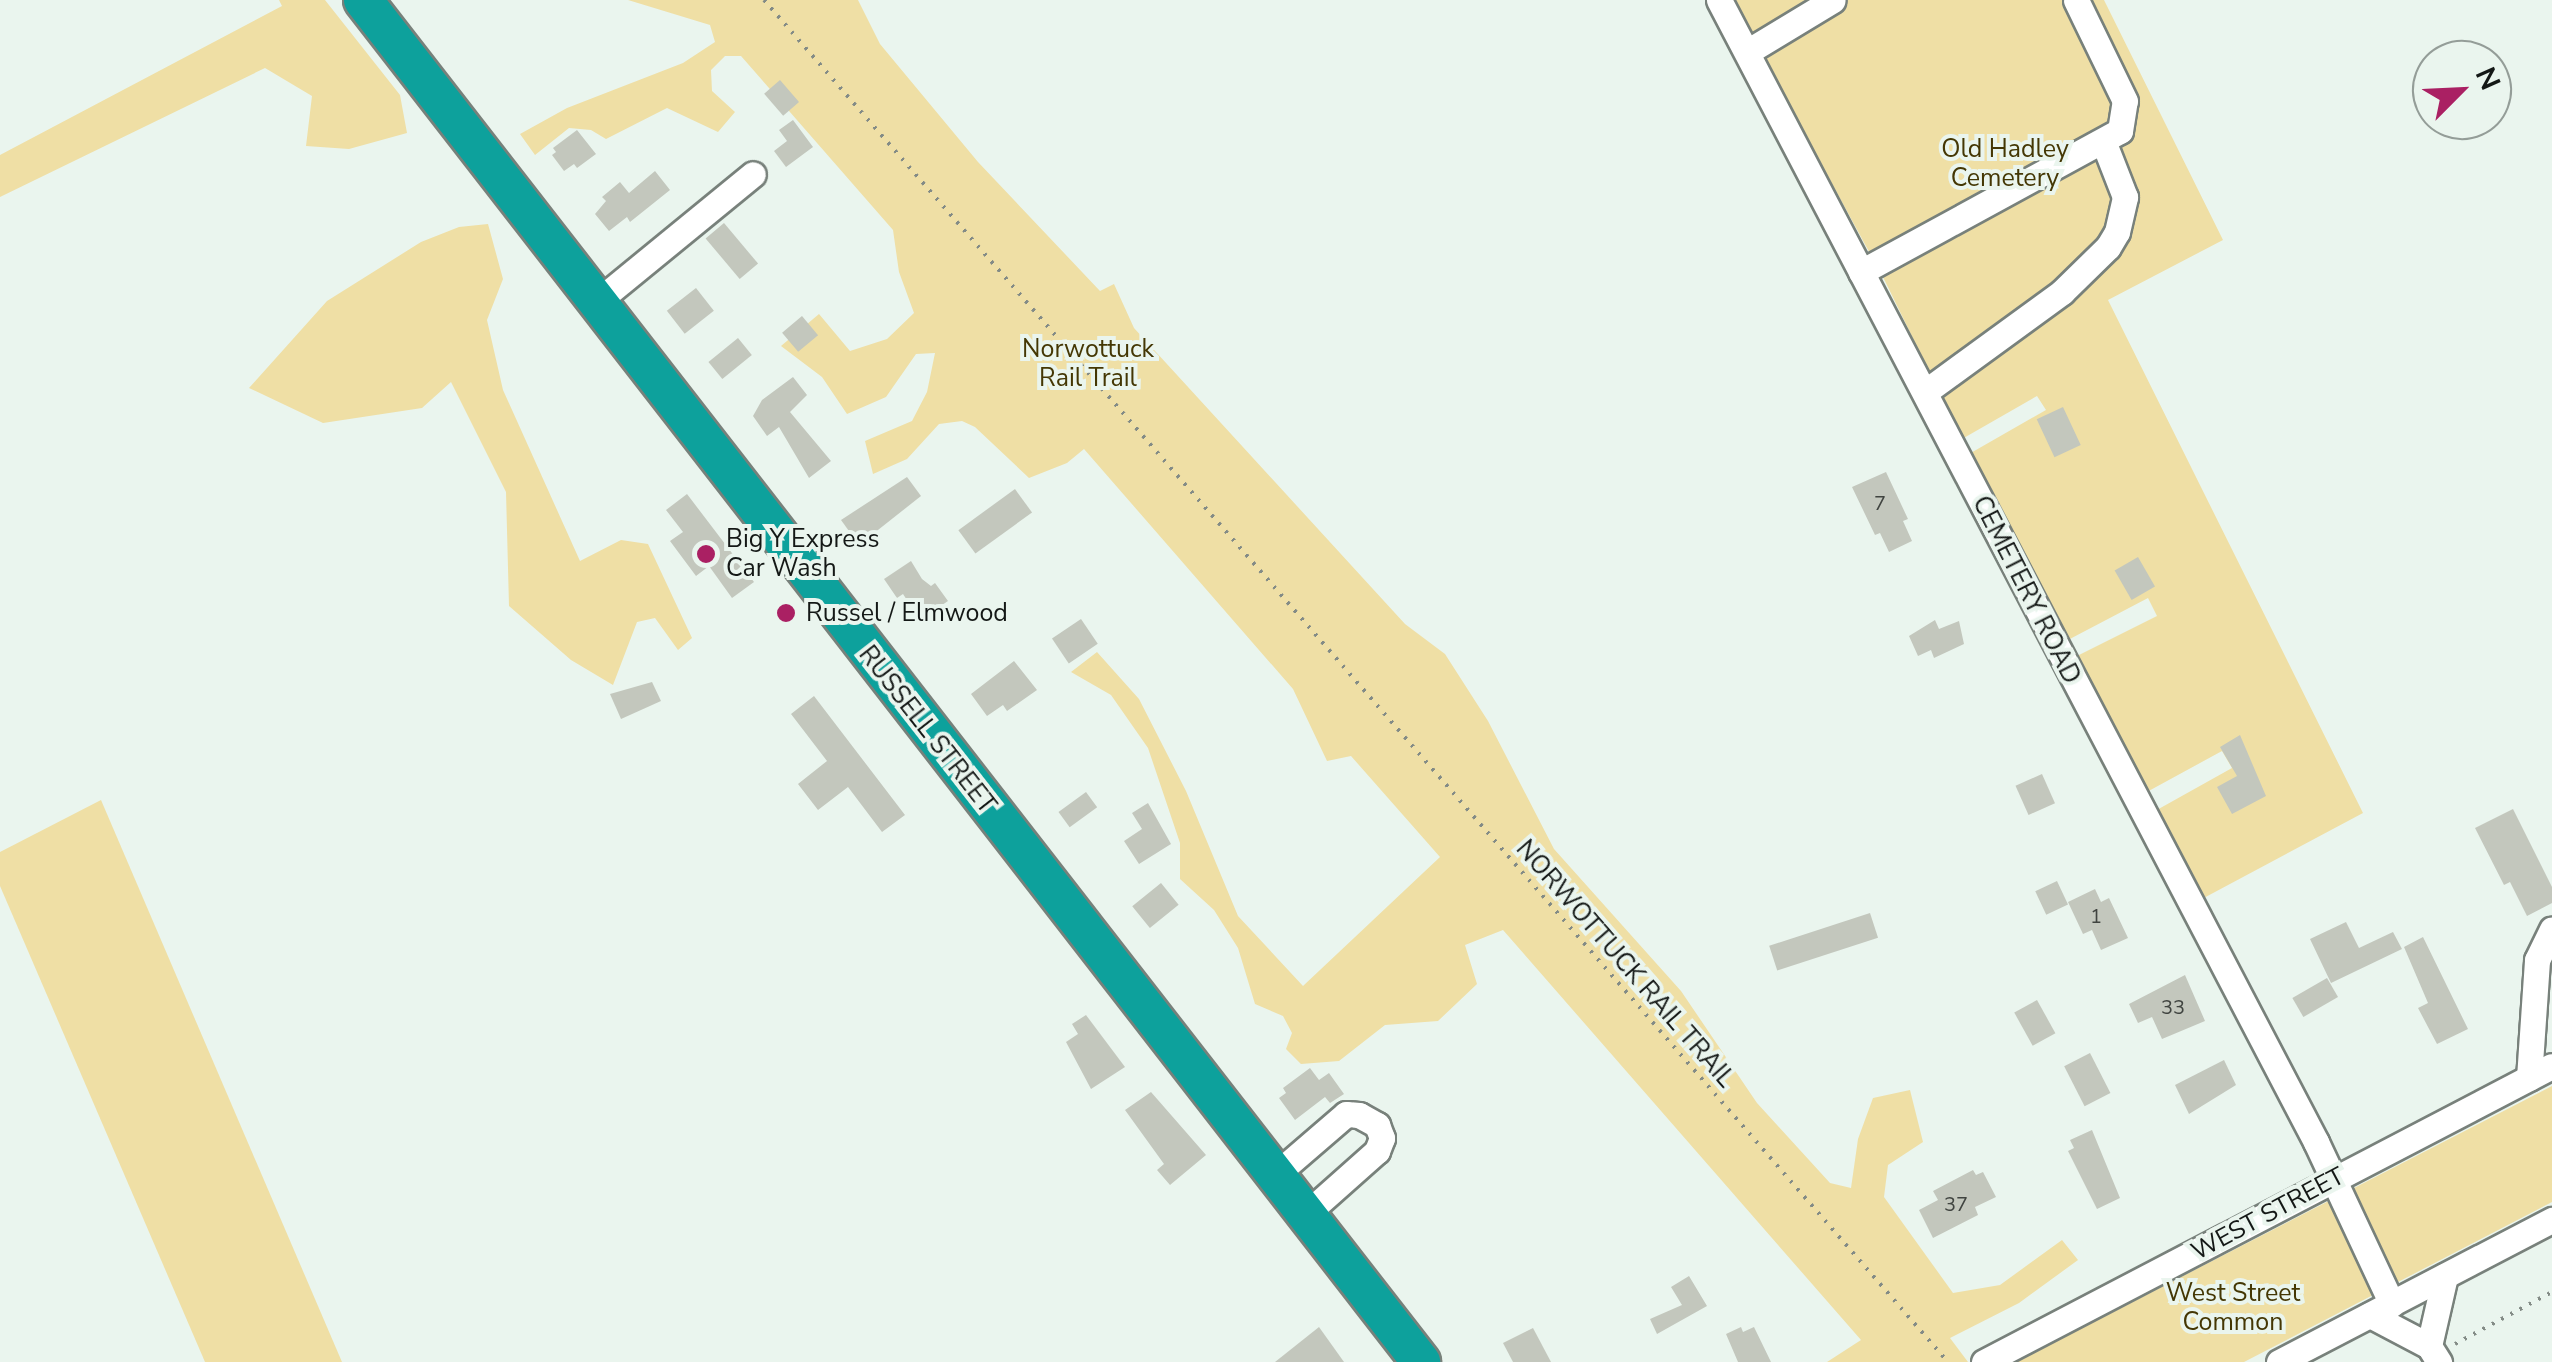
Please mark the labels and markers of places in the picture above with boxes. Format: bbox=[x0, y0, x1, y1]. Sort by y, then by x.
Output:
place label: Big Y Express Car Wash bbox=[726, 525, 880, 584]
marker: Big Y Express Car Wash bbox=[695, 543, 717, 565]
place label: Russel / Elmwood bbox=[806, 598, 1008, 628]
marker: Russel / Elmwood bbox=[775, 602, 797, 624]

